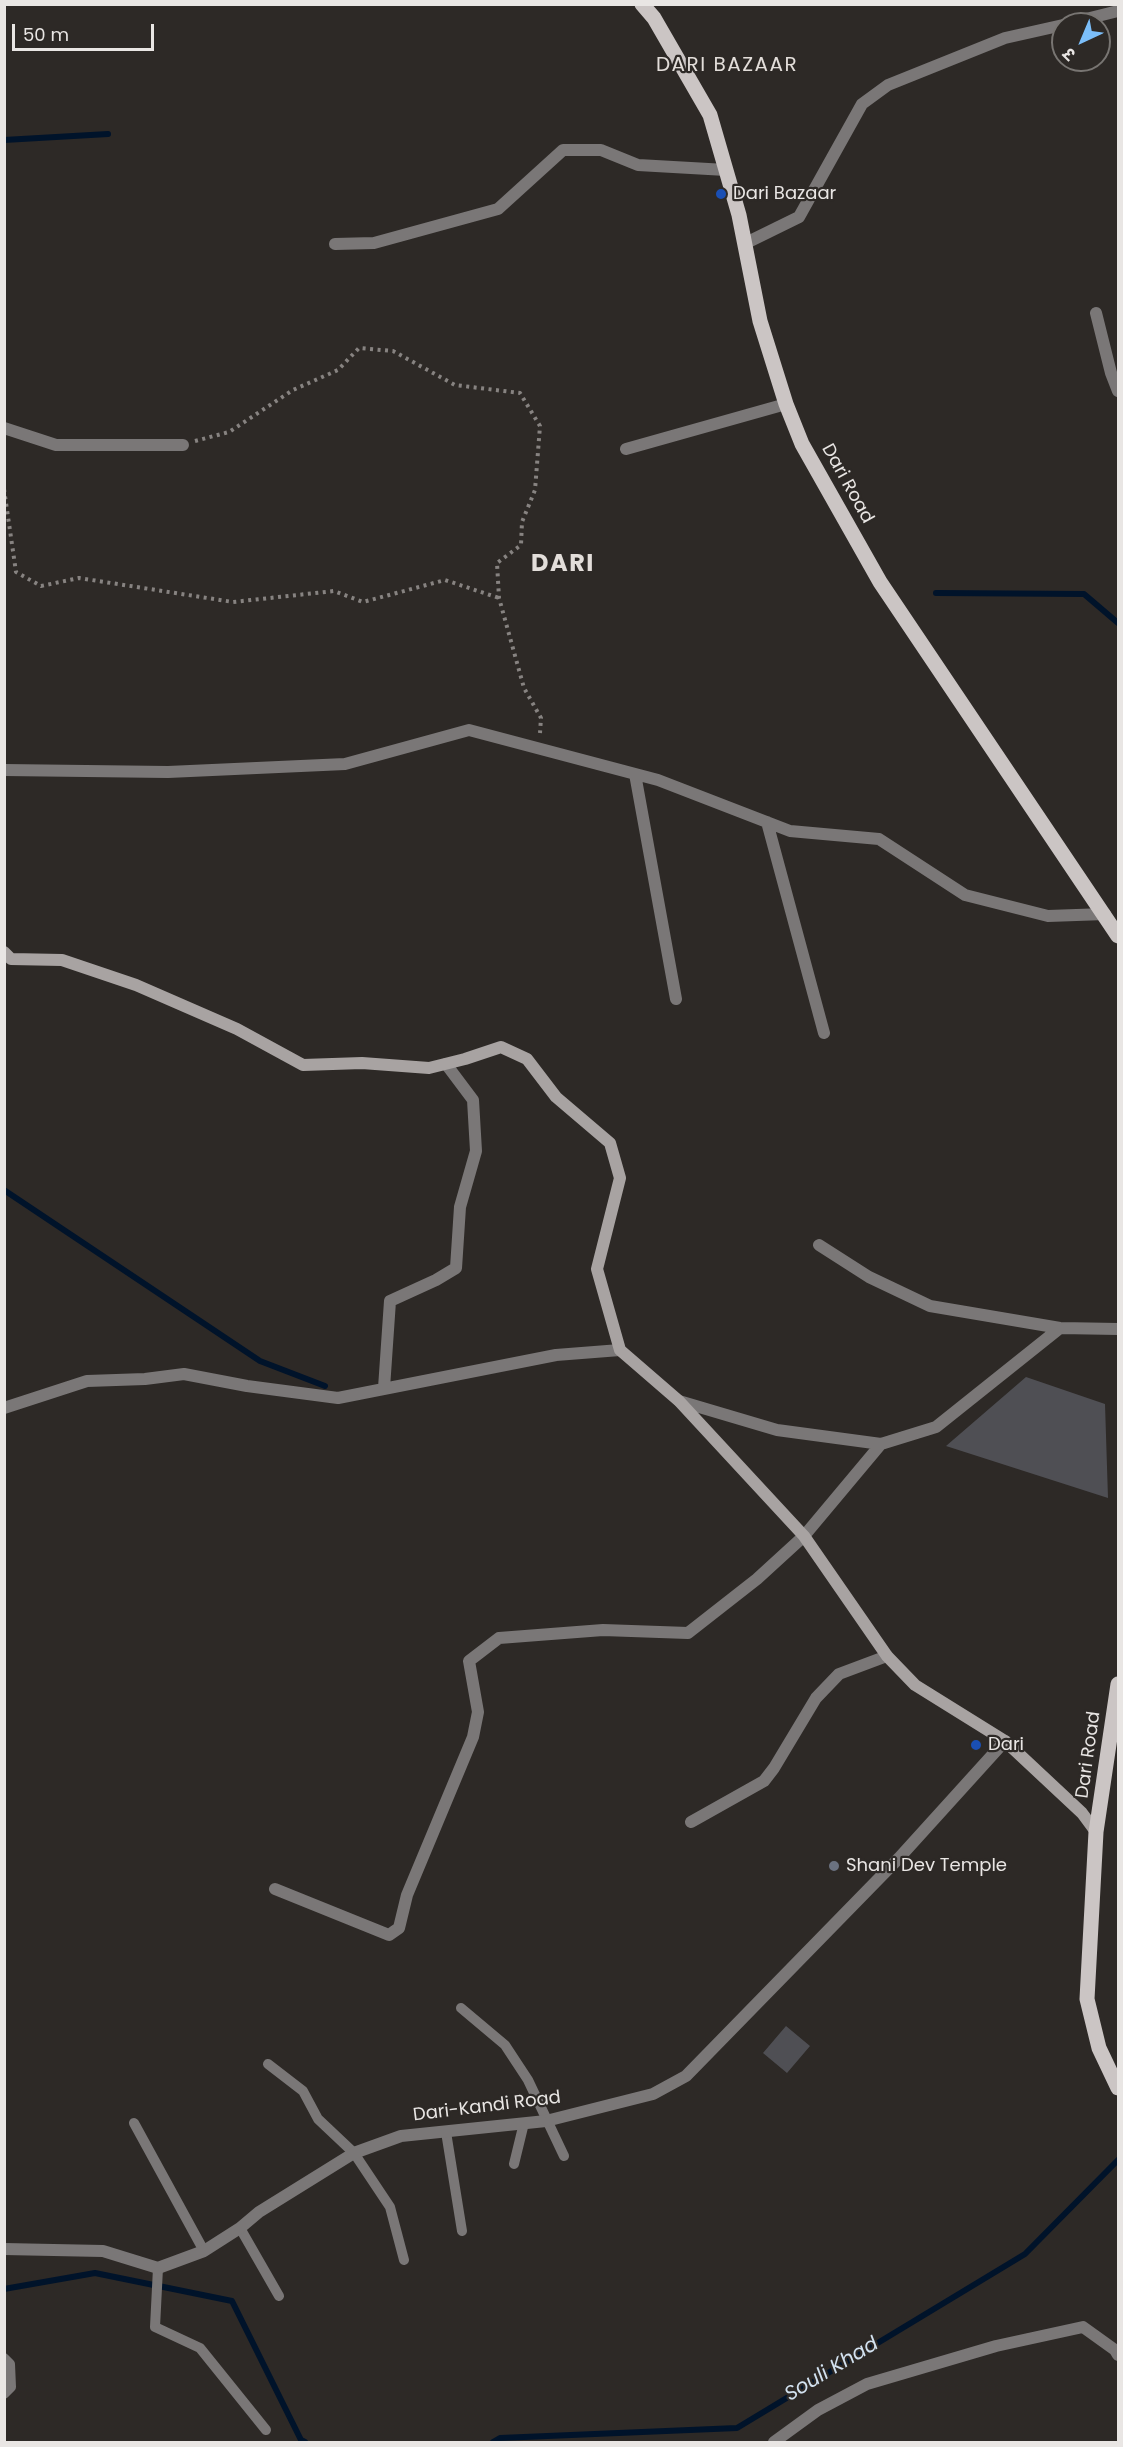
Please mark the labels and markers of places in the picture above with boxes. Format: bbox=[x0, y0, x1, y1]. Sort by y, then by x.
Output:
place label: Dari Bazaar bbox=[733, 183, 836, 205]
marker: Dari Bazaar bbox=[714, 187, 728, 201]
place label: Dari bbox=[988, 1734, 1024, 1756]
marker: Dari bbox=[969, 1738, 983, 1752]
place label: Shani Dev Temple bbox=[846, 1855, 1007, 1877]
marker: Shani Dev Temple bbox=[827, 1859, 841, 1873]

